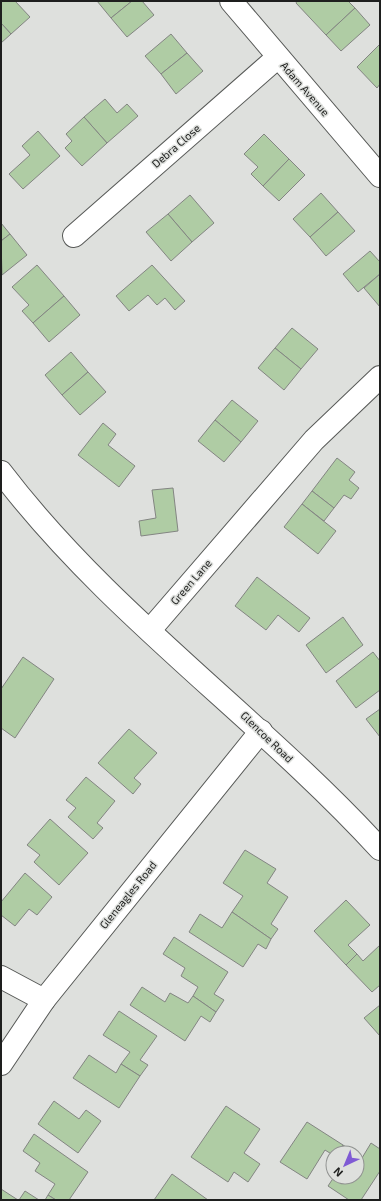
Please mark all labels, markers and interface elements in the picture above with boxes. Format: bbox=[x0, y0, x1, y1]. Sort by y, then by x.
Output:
street label: Adam Avenue bbox=[278, 59, 333, 119]
street label: Debra Close bbox=[149, 121, 203, 170]
street label: Green Lane bbox=[167, 556, 214, 607]
street label: Glencoe Road bbox=[238, 708, 296, 765]
street label: Gleneagles Road bbox=[96, 858, 159, 931]
north arrow bbox=[325, 1145, 365, 1185]
text: N bbox=[330, 1165, 345, 1180]

